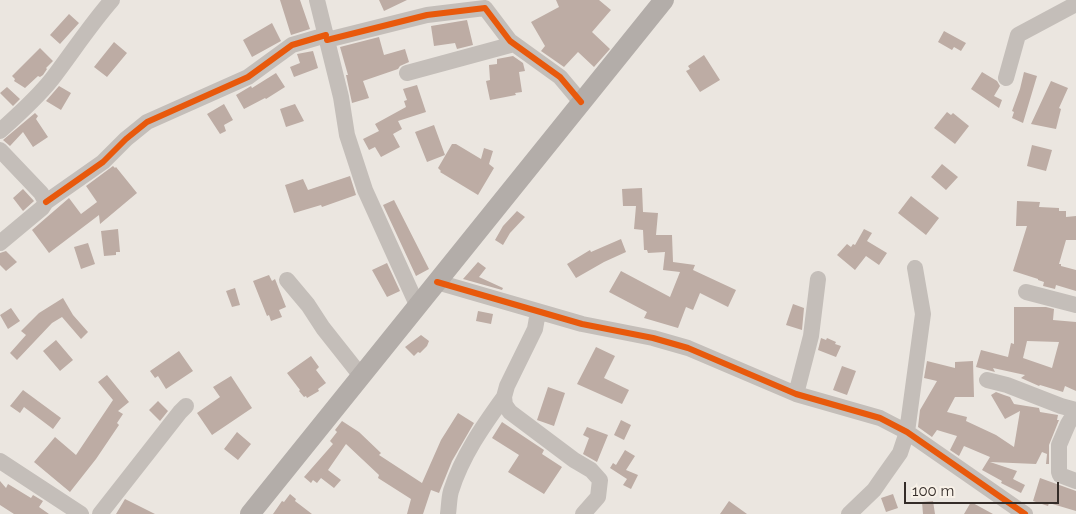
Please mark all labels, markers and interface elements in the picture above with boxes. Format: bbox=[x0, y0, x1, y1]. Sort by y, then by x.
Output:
scale bar bbox=[906, 472, 1061, 504]
text: 100 m bbox=[912, 482, 954, 500]

